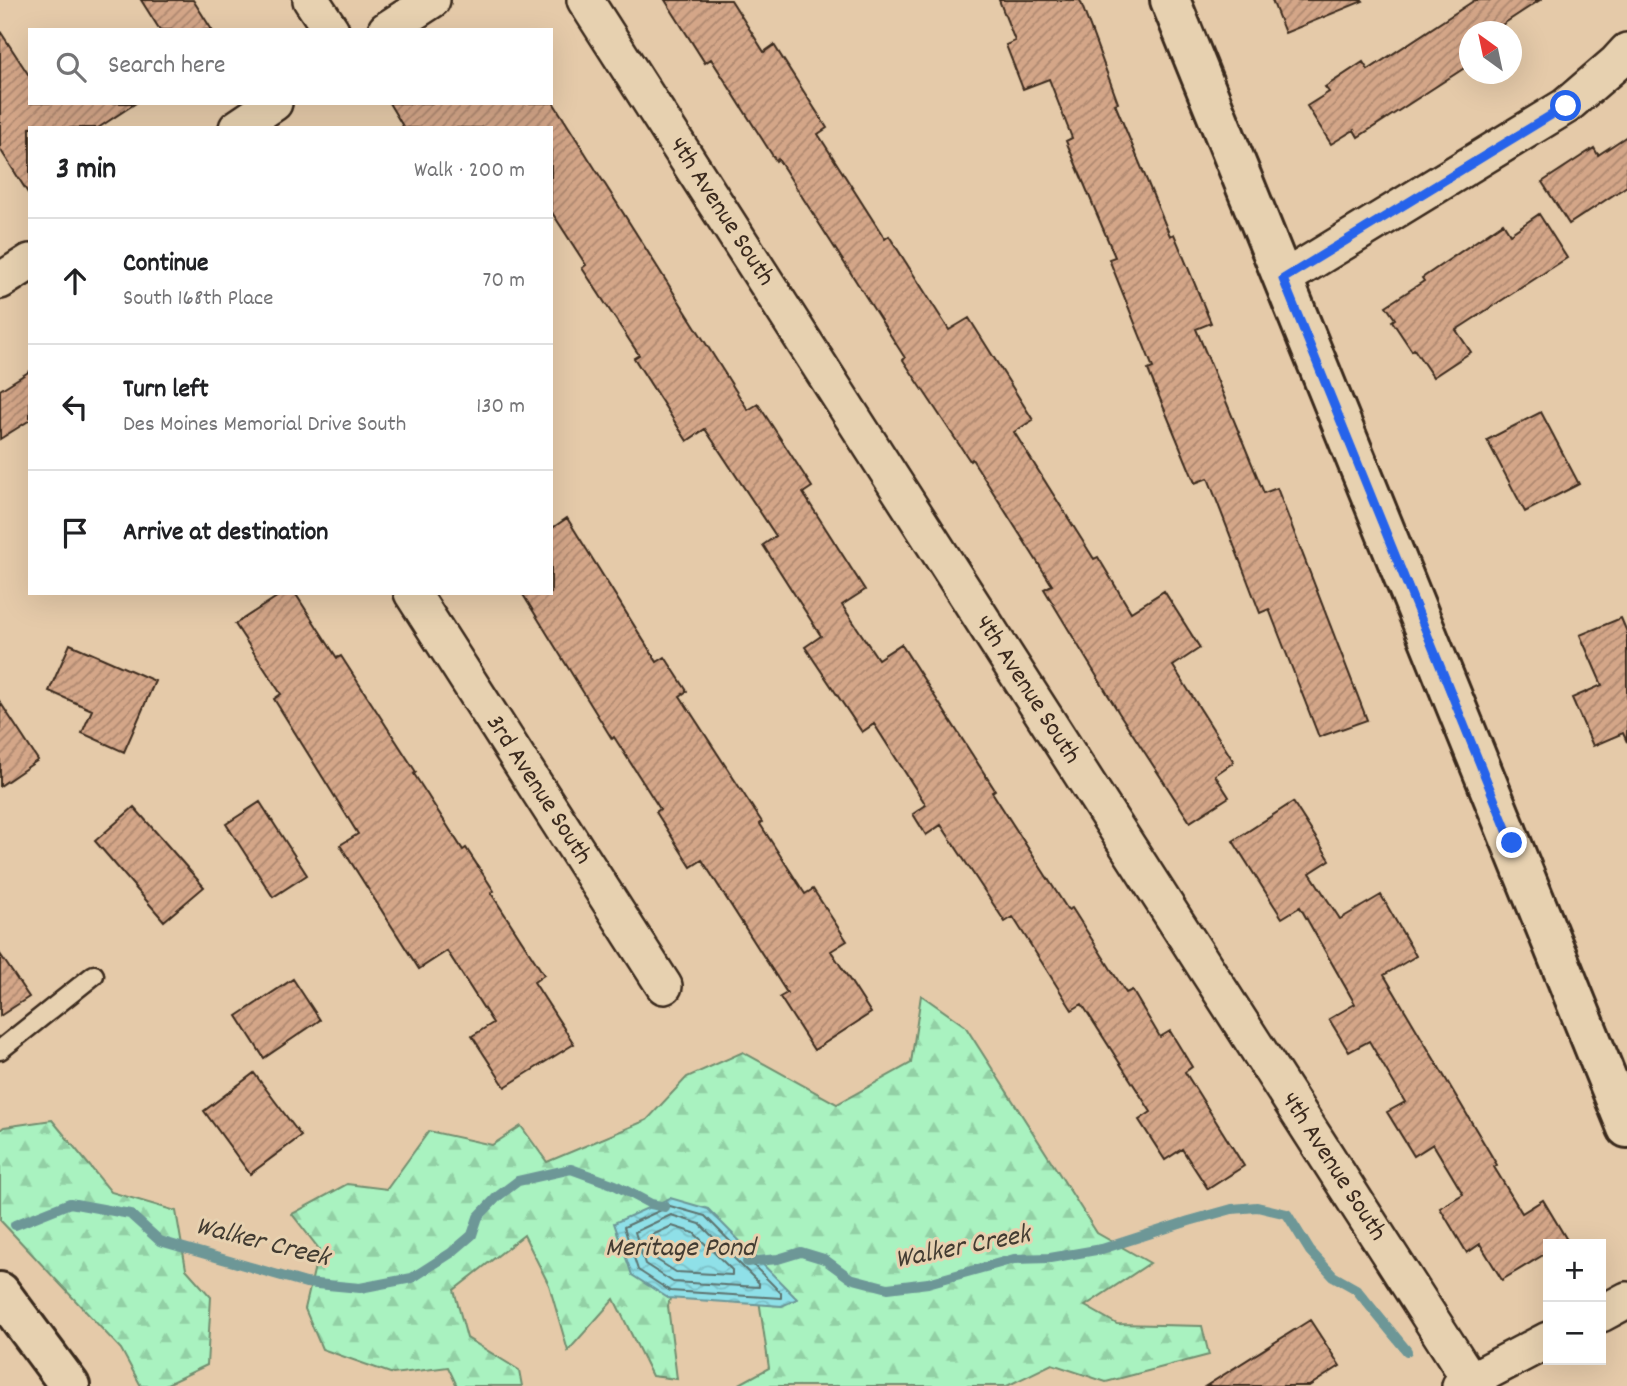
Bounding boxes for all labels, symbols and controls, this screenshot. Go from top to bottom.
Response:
north arrow [1459,21,1522,84]
search box [28,28,553,105]
icon: search [52,48,90,86]
text: Search here [108,48,226,85]
route start [1550,90,1581,121]
street label: 4th Avenue South [659,130,783,294]
text: 3 min [56,150,116,193]
text: Walk · 200 m [414,155,525,188]
text: Continue [123,246,208,283]
icon: ahead [56,262,94,300]
text: 70 m [483,265,525,298]
text: South 168th Place [123,283,273,316]
text: Turn left [123,372,209,409]
icon: left [56,388,94,426]
text: 130 m [476,391,525,424]
text: Des Moines Memorial Drive South [123,409,406,442]
icon: arrive [56,514,94,552]
text: Arrive at destination [123,515,328,552]
street label: 4th Avenue South [965,608,1089,772]
street label: 3rd Avenue South [476,708,600,872]
route end [1496,827,1527,858]
street label: 4th Avenue South [1271,1085,1395,1249]
water label: Walker Creek [191,1208,336,1281]
water label: Walker Creek [892,1216,1036,1282]
water label: Meritage Pond [605,1230,759,1270]
map controls [1543,1239,1606,1365]
button: + [1543,1239,1606,1302]
button: − [1543,1302,1606,1365]

